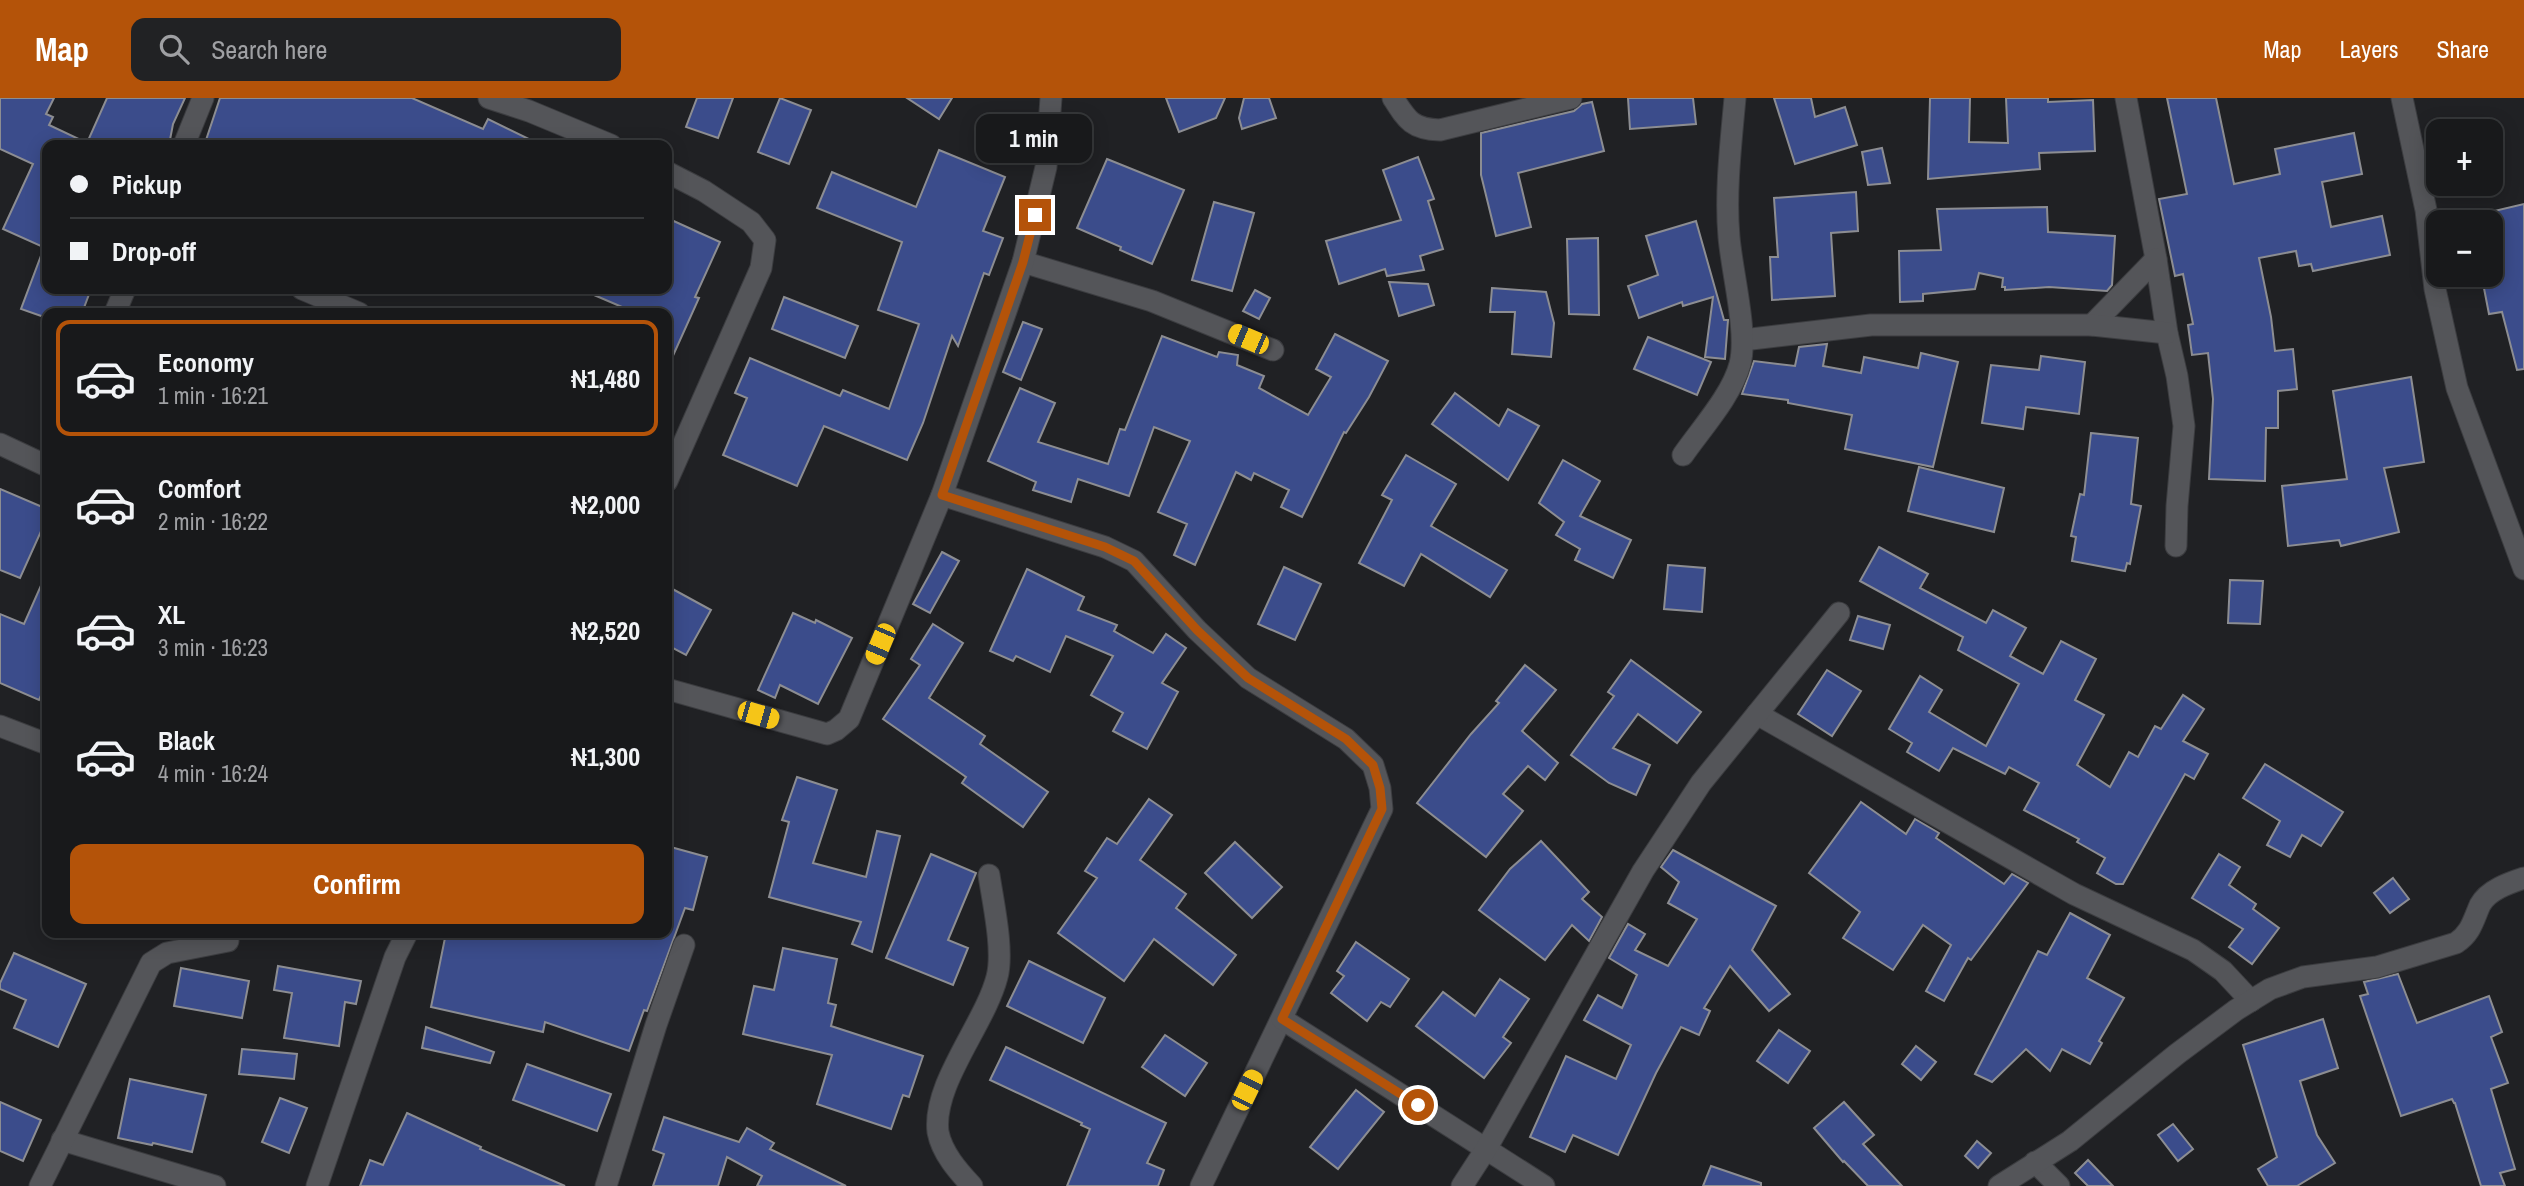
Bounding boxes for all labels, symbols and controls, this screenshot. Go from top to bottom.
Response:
search box [131,18,621,81]
text: Map [35,27,89,71]
icon: search [155,30,193,68]
text: Search here [211,32,327,67]
text: Map [2263,33,2301,65]
text: Layers [2339,33,2398,65]
text: Share [2436,33,2489,65]
callout: 1 min [977,114,1093,162]
map controls [2426,119,2503,287]
button: + [2426,119,2503,196]
text: 1 min [1009,123,1059,154]
text: Pickup [112,167,182,202]
route end [1019,199,1051,231]
button: − [2426,210,2503,287]
text: Drop-off [112,234,196,269]
car [1225,321,1272,357]
text: Economy [158,345,254,380]
icon: car [74,347,137,410]
text: ₦1,480 [571,361,640,396]
text: 1 min · 16:21 [158,380,268,411]
text: Comfort [158,471,241,506]
icon: car [74,473,137,536]
text: ₦2,000 [571,487,640,522]
text: 2 min · 16:22 [158,506,268,537]
text: XL [158,597,185,632]
icon: car [74,599,137,662]
text: ₦2,520 [571,613,640,648]
car [863,621,898,667]
text: 3 min · 16:23 [158,632,268,663]
car [735,699,782,731]
text: Black [158,723,215,758]
icon: car [74,725,137,788]
text: ₦1,300 [571,739,640,774]
text: 4 min · 16:24 [158,758,268,789]
button: Confirm [70,844,644,924]
car [1229,1067,1266,1113]
route start [1402,1089,1434,1121]

